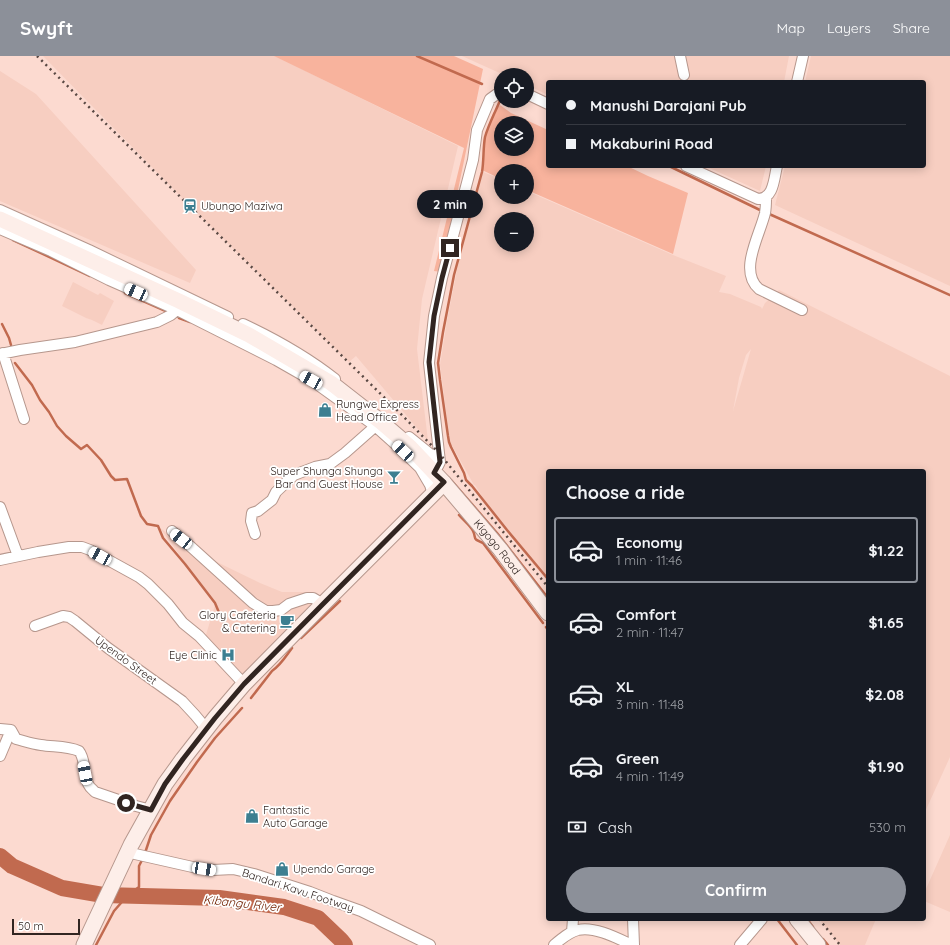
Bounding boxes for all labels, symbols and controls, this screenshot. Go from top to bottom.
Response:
text: Swyft [20,16,73,40]
text: Map [776,19,805,37]
text: Layers [827,19,871,37]
text: Share [893,19,930,37]
map controls [494,68,534,252]
button: locate [494,68,534,108]
text: Manushi Darajani Pub [590,96,747,115]
button: layers [494,116,534,156]
text: Makaburini Road [590,134,713,153]
button: + [494,164,534,204]
callout: 2 min [417,190,483,218]
text: 2 min [433,196,467,212]
station icon: Ubungo Maziwa [182,198,198,214]
place label: Ubungo Maziwa [201,199,283,213]
button: − [494,212,534,252]
route end [441,239,459,257]
car [123,282,149,302]
car [298,369,324,391]
place label: Rungwe Express Head Office [336,397,419,424]
shop icon: Rungwe Express Head Office [317,402,333,418]
car [390,438,416,464]
place label: Super Shunga Shunga Bar and Guest House [270,464,383,491]
bar icon: Super Shunga Shunga Bar and Guest House [386,469,402,485]
text: Choose a ride [566,481,685,504]
street label: Kigogo Road [471,516,524,577]
car [168,527,194,551]
icon: car [568,532,604,568]
text: Economy [616,533,683,552]
text: $1.22 [868,541,904,560]
car [87,545,113,567]
text: 1 min · 11:46 [616,552,682,568]
icon: car [568,604,604,640]
text: Comfort [616,605,677,624]
place label: Glory Cafeteria & Catering [199,608,276,635]
cafe icon: Glory Cafeteria & Catering [279,613,295,629]
text: $1.65 [869,613,904,632]
text: 2 min · 11:47 [616,624,684,640]
street label: Upendo Street [92,633,160,687]
hospital icon: Eye Clinic [220,647,236,663]
place label: Eye Clinic [169,648,217,662]
icon: car [568,676,604,712]
text: XL [616,677,634,696]
text: $2.08 [865,685,904,704]
text: 3 min · 11:48 [616,696,684,712]
icon: car [568,748,604,784]
text: Green [616,749,659,768]
text: $1.90 [868,757,904,776]
car [77,760,93,786]
text: 4 min · 11:49 [616,768,684,784]
route start [117,794,135,812]
place label: Fantastic Auto Garage [263,803,328,830]
shop icon: Fantastic Auto Garage [244,808,260,824]
icon: cash [566,816,588,838]
text: Cash [598,818,632,837]
text: 530 m [869,819,906,835]
car [191,861,217,877]
shop icon: Upendo Garage [274,861,290,877]
place label: Upendo Garage [293,862,375,876]
street label: Bandari Kavu Footway [240,865,356,915]
button: Confirm [566,867,906,913]
water label: Kibangu River [202,891,283,915]
scale bar [12,917,80,936]
text: 50 m [18,919,44,933]

